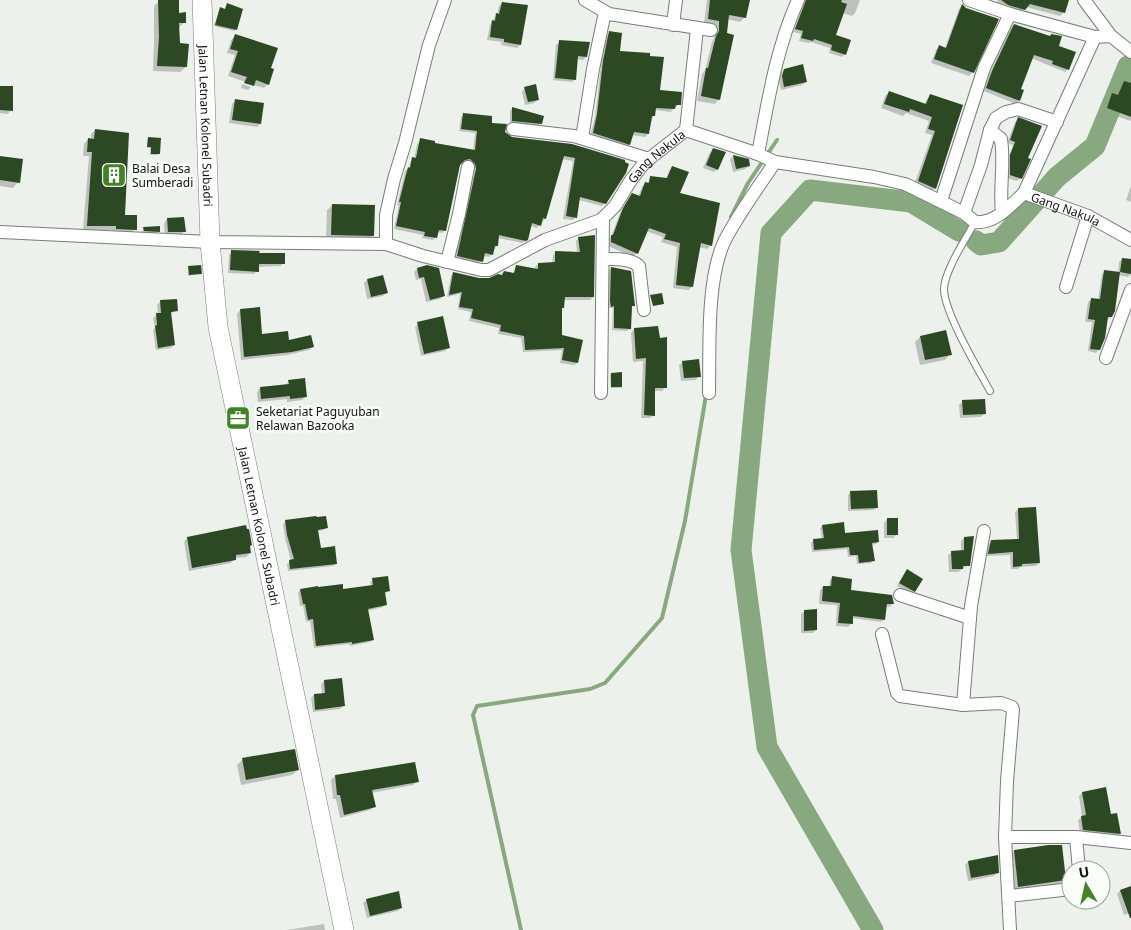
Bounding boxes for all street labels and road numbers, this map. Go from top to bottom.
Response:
street label: Jalan Letnan Kolonel Subadri [195,44,217,207]
street label: Gang Nakula [623,125,689,186]
street label: Gang Nakula [1029,188,1104,230]
street label: Jalan Letnan Kolonel Subadri [235,444,284,607]

